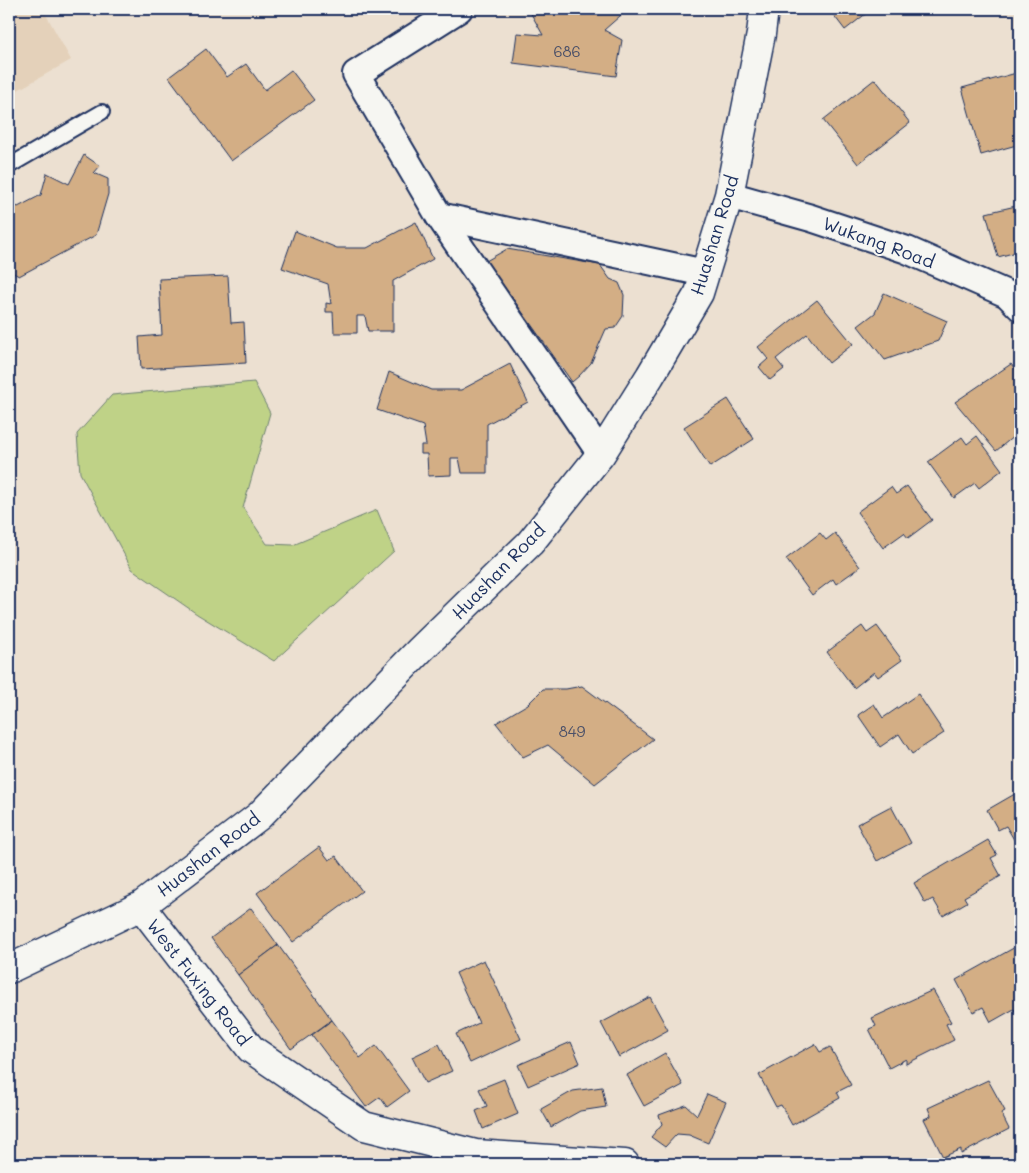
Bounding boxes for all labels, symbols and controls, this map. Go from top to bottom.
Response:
house number: 686 [553,41,581,61]
street label: Huashan Road [684,172,744,298]
street label: Wukang Road [820,211,938,273]
street label: Huashan Road [446,518,550,624]
house number: 849 [559,721,586,741]
street label: Huashan Road [152,806,264,902]
street label: West Fuxing Road [142,914,256,1050]

